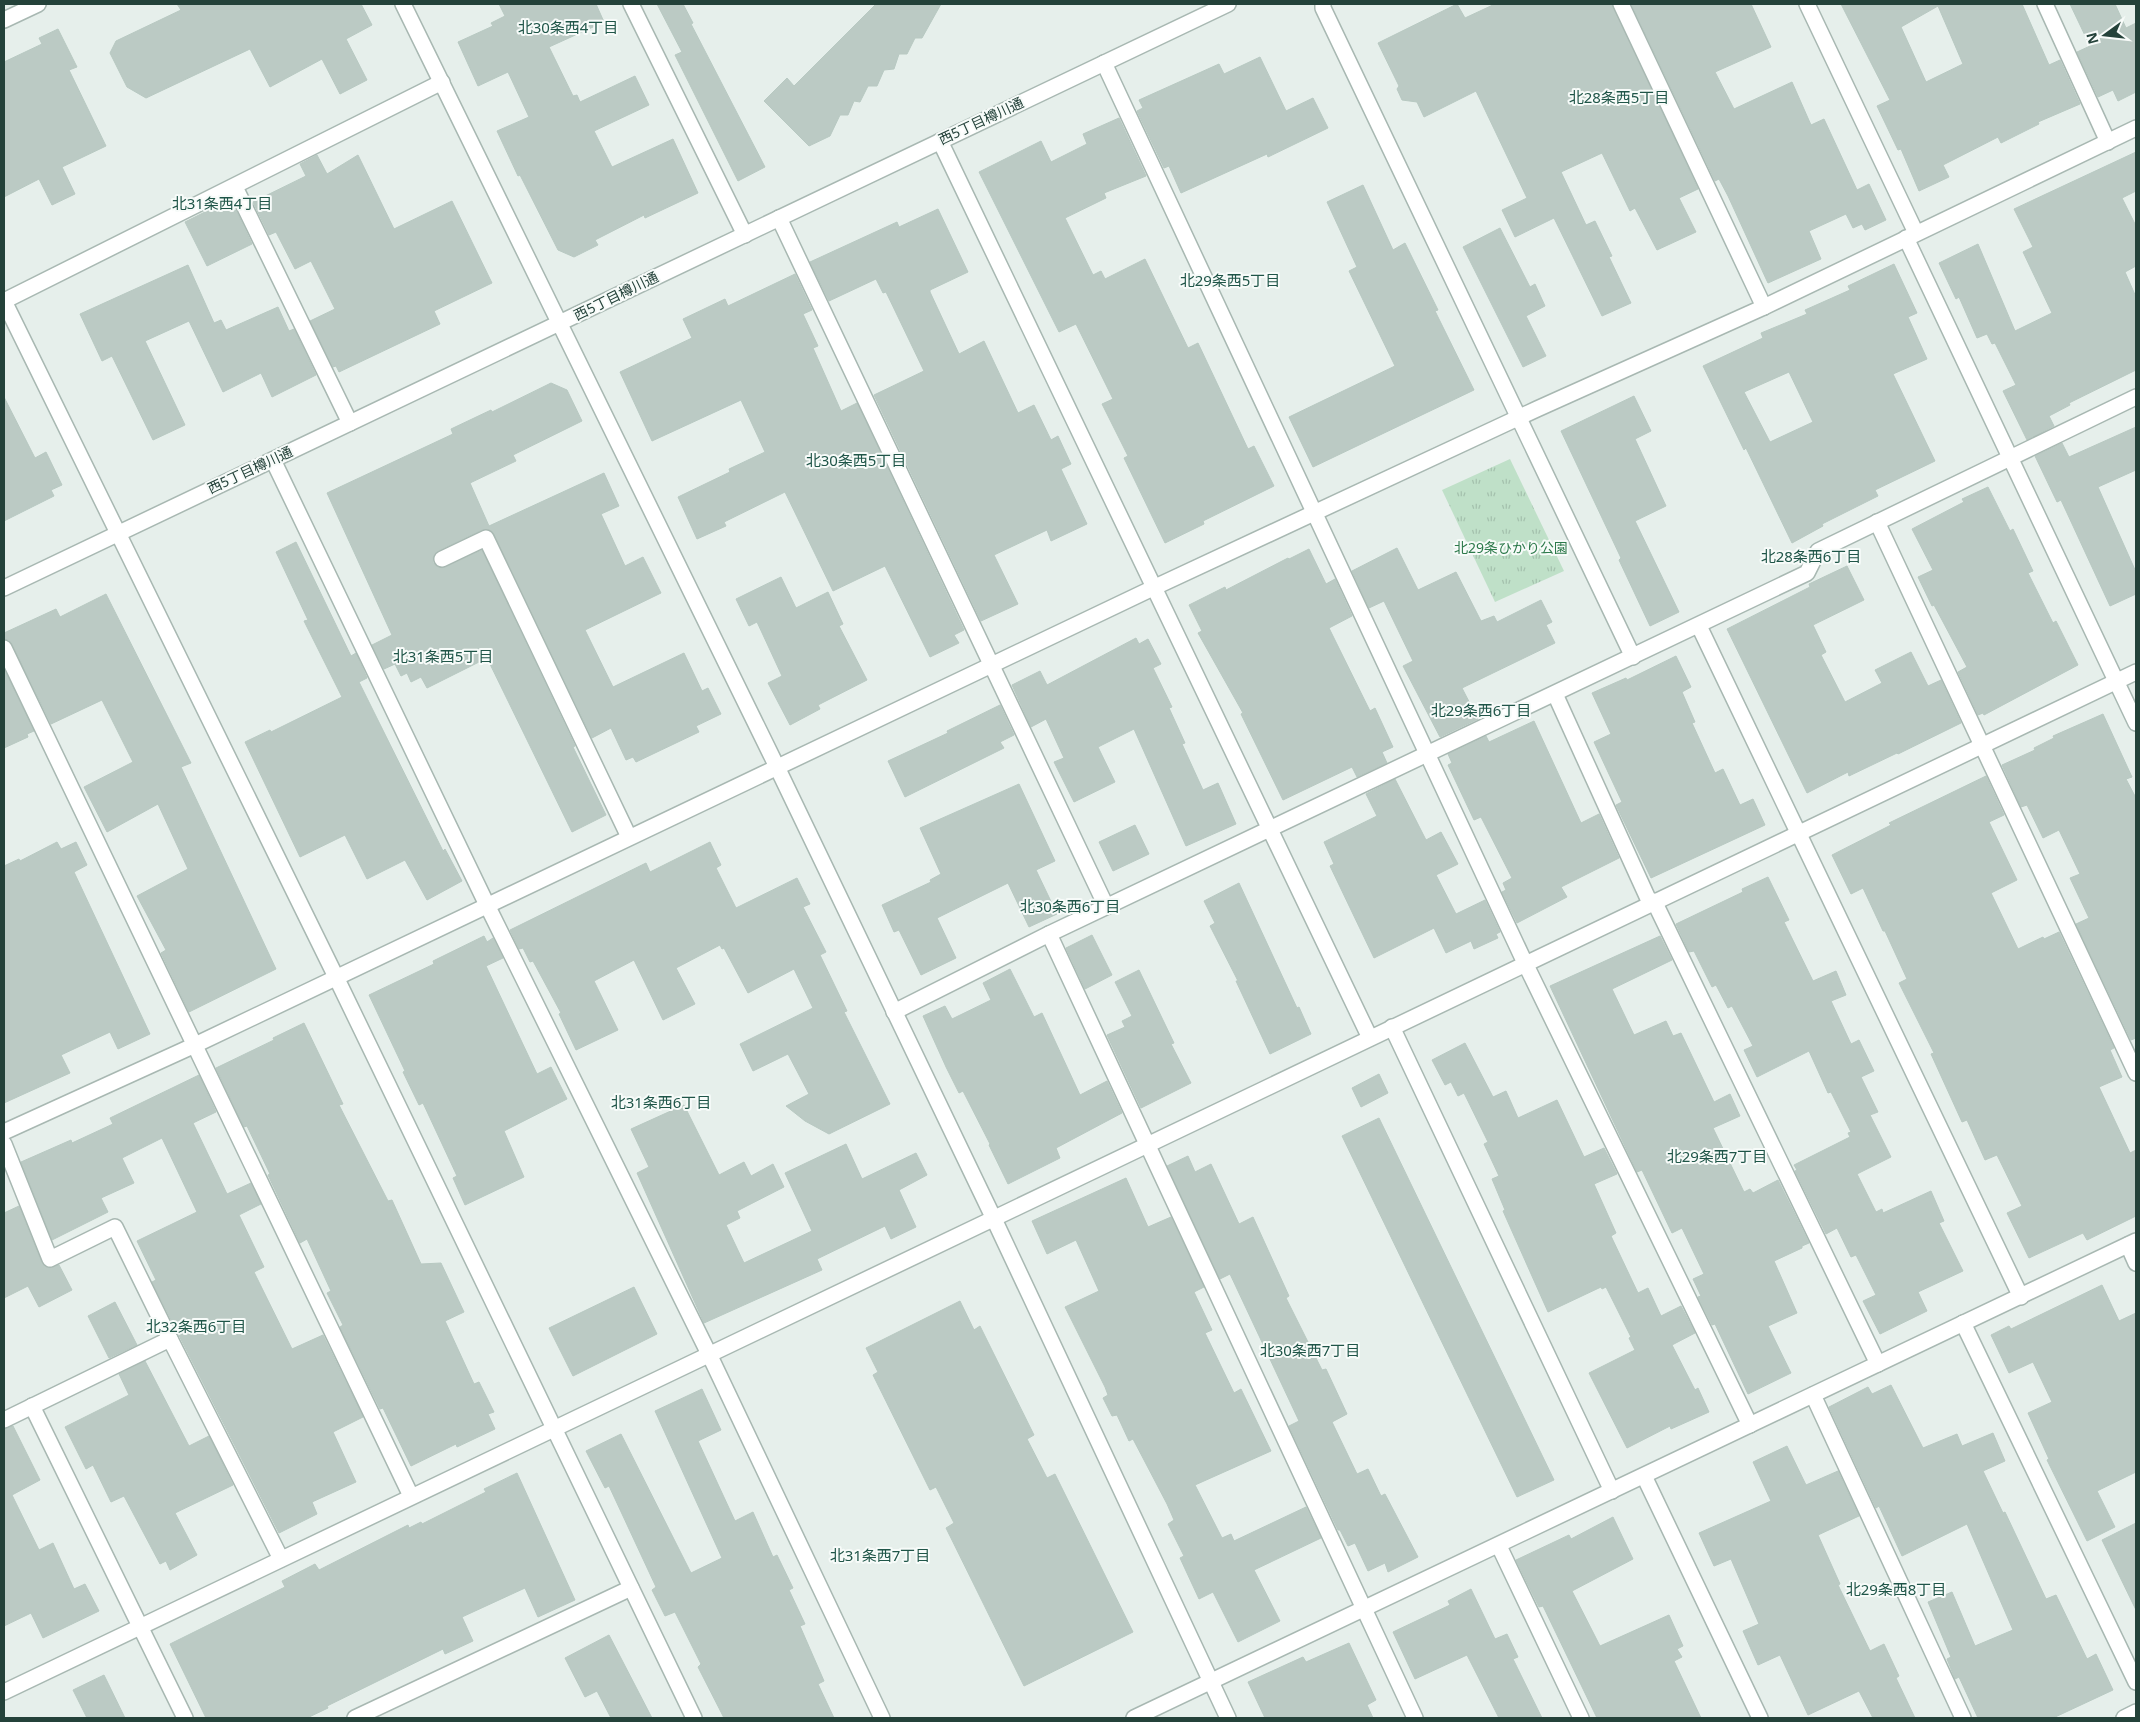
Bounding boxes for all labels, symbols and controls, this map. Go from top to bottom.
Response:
north arrow [2080,10,2130,60]
district label: 北30条西4丁目 [518,17,618,37]
text: N [2081,31,2103,46]
district label: 北28条西5丁目 [1569,87,1669,107]
street label: 西5丁目樽川通 [935,92,1027,149]
district label: 北31条西4丁目 [172,193,272,213]
street label: 西5丁目樽川通 [570,267,661,324]
district label: 北29条西5丁目 [1180,270,1280,290]
street label: 西5丁目樽川通 [204,441,296,498]
district label: 北30条西5丁目 [806,450,906,470]
park label: 北29条ひかり公園 [1454,538,1568,557]
district label: 北28条西6丁目 [1761,546,1861,566]
district label: 北31条西5丁目 [393,646,493,666]
district label: 北29条西6丁目 [1431,700,1531,720]
district label: 北30条西6丁目 [1020,896,1120,916]
district label: 北31条西6丁目 [611,1092,711,1112]
district label: 北29条西7丁目 [1667,1146,1767,1166]
district label: 北32条西6丁目 [146,1316,246,1336]
district label: 北30条西7丁目 [1260,1340,1360,1360]
district label: 北31条西7丁目 [830,1545,930,1565]
district label: 北29条西8丁目 [1846,1579,1946,1599]

